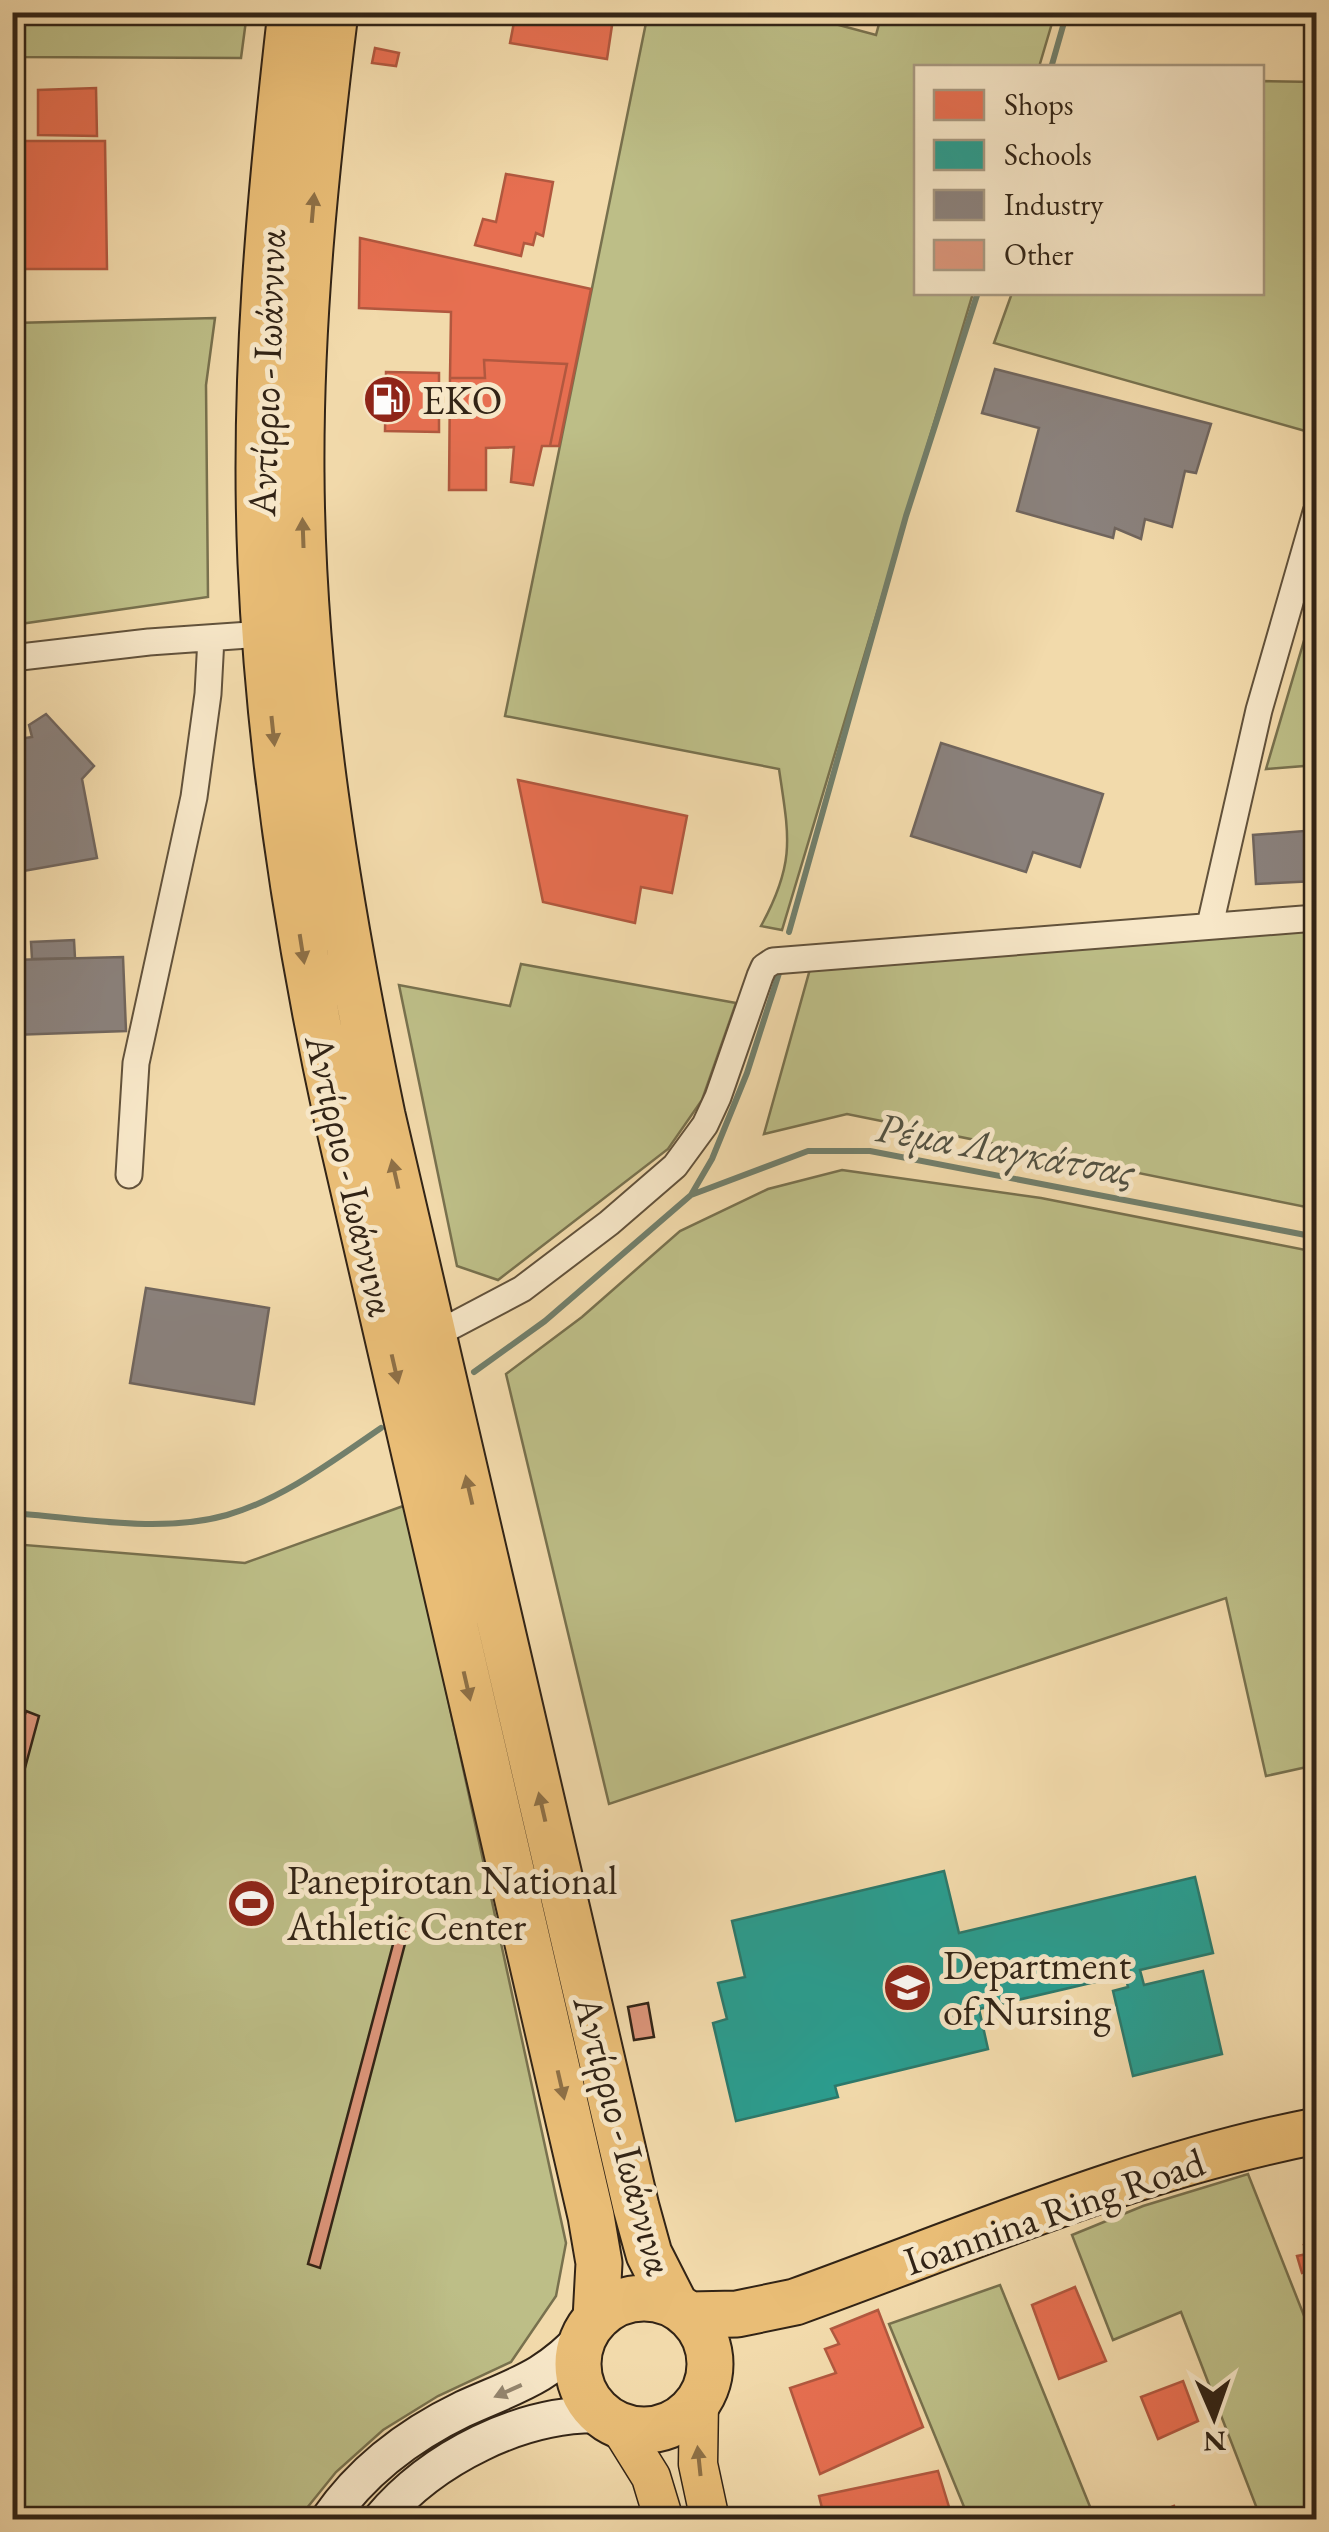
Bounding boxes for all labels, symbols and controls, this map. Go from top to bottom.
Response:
legend [914,65,1264,295]
text: Shops [1004,85,1074,124]
text: Schools [1004,135,1092,174]
text: Industry [1004,185,1104,224]
one-way arrow [306,192,322,224]
street label: Αντίρριο - Ιωάννινα [235,228,297,518]
text: Other [1004,235,1073,274]
fuel station icon: EKO [361,374,413,426]
place label: EKO [422,374,502,426]
one-way arrow [295,517,311,549]
one-way arrow [265,715,281,747]
one-way arrow [295,934,310,965]
street label: Αντίρριο - Ιωάννινα [293,1028,409,1321]
water label: Ρέμα Λαγκάτσας [872,1099,1140,1199]
one-way arrow [387,1158,402,1189]
one-way arrow [387,1354,403,1385]
one-way arrow [461,1474,476,1505]
one-way arrow [460,1671,475,1702]
one-way arrow [534,1791,549,1822]
place label: Panepirotan National Athletic Center [286,1854,618,1952]
sports icon: Panepirotan National Athletic Center [226,1877,278,1929]
place label: Department of Nursing [943,1939,1131,2037]
school or university icon: Department of Nursing [882,1962,934,2014]
street label: Αντίρριο - Ιωάννινα [562,1989,686,2281]
one-way arrow [554,2070,569,2101]
street label: Ioannina Ring Road [897,2135,1212,2287]
north arrow [1164,2367,1264,2467]
one-way arrow [493,2383,523,2399]
text: N [1203,2424,1227,2460]
one-way arrow [691,2444,707,2476]

